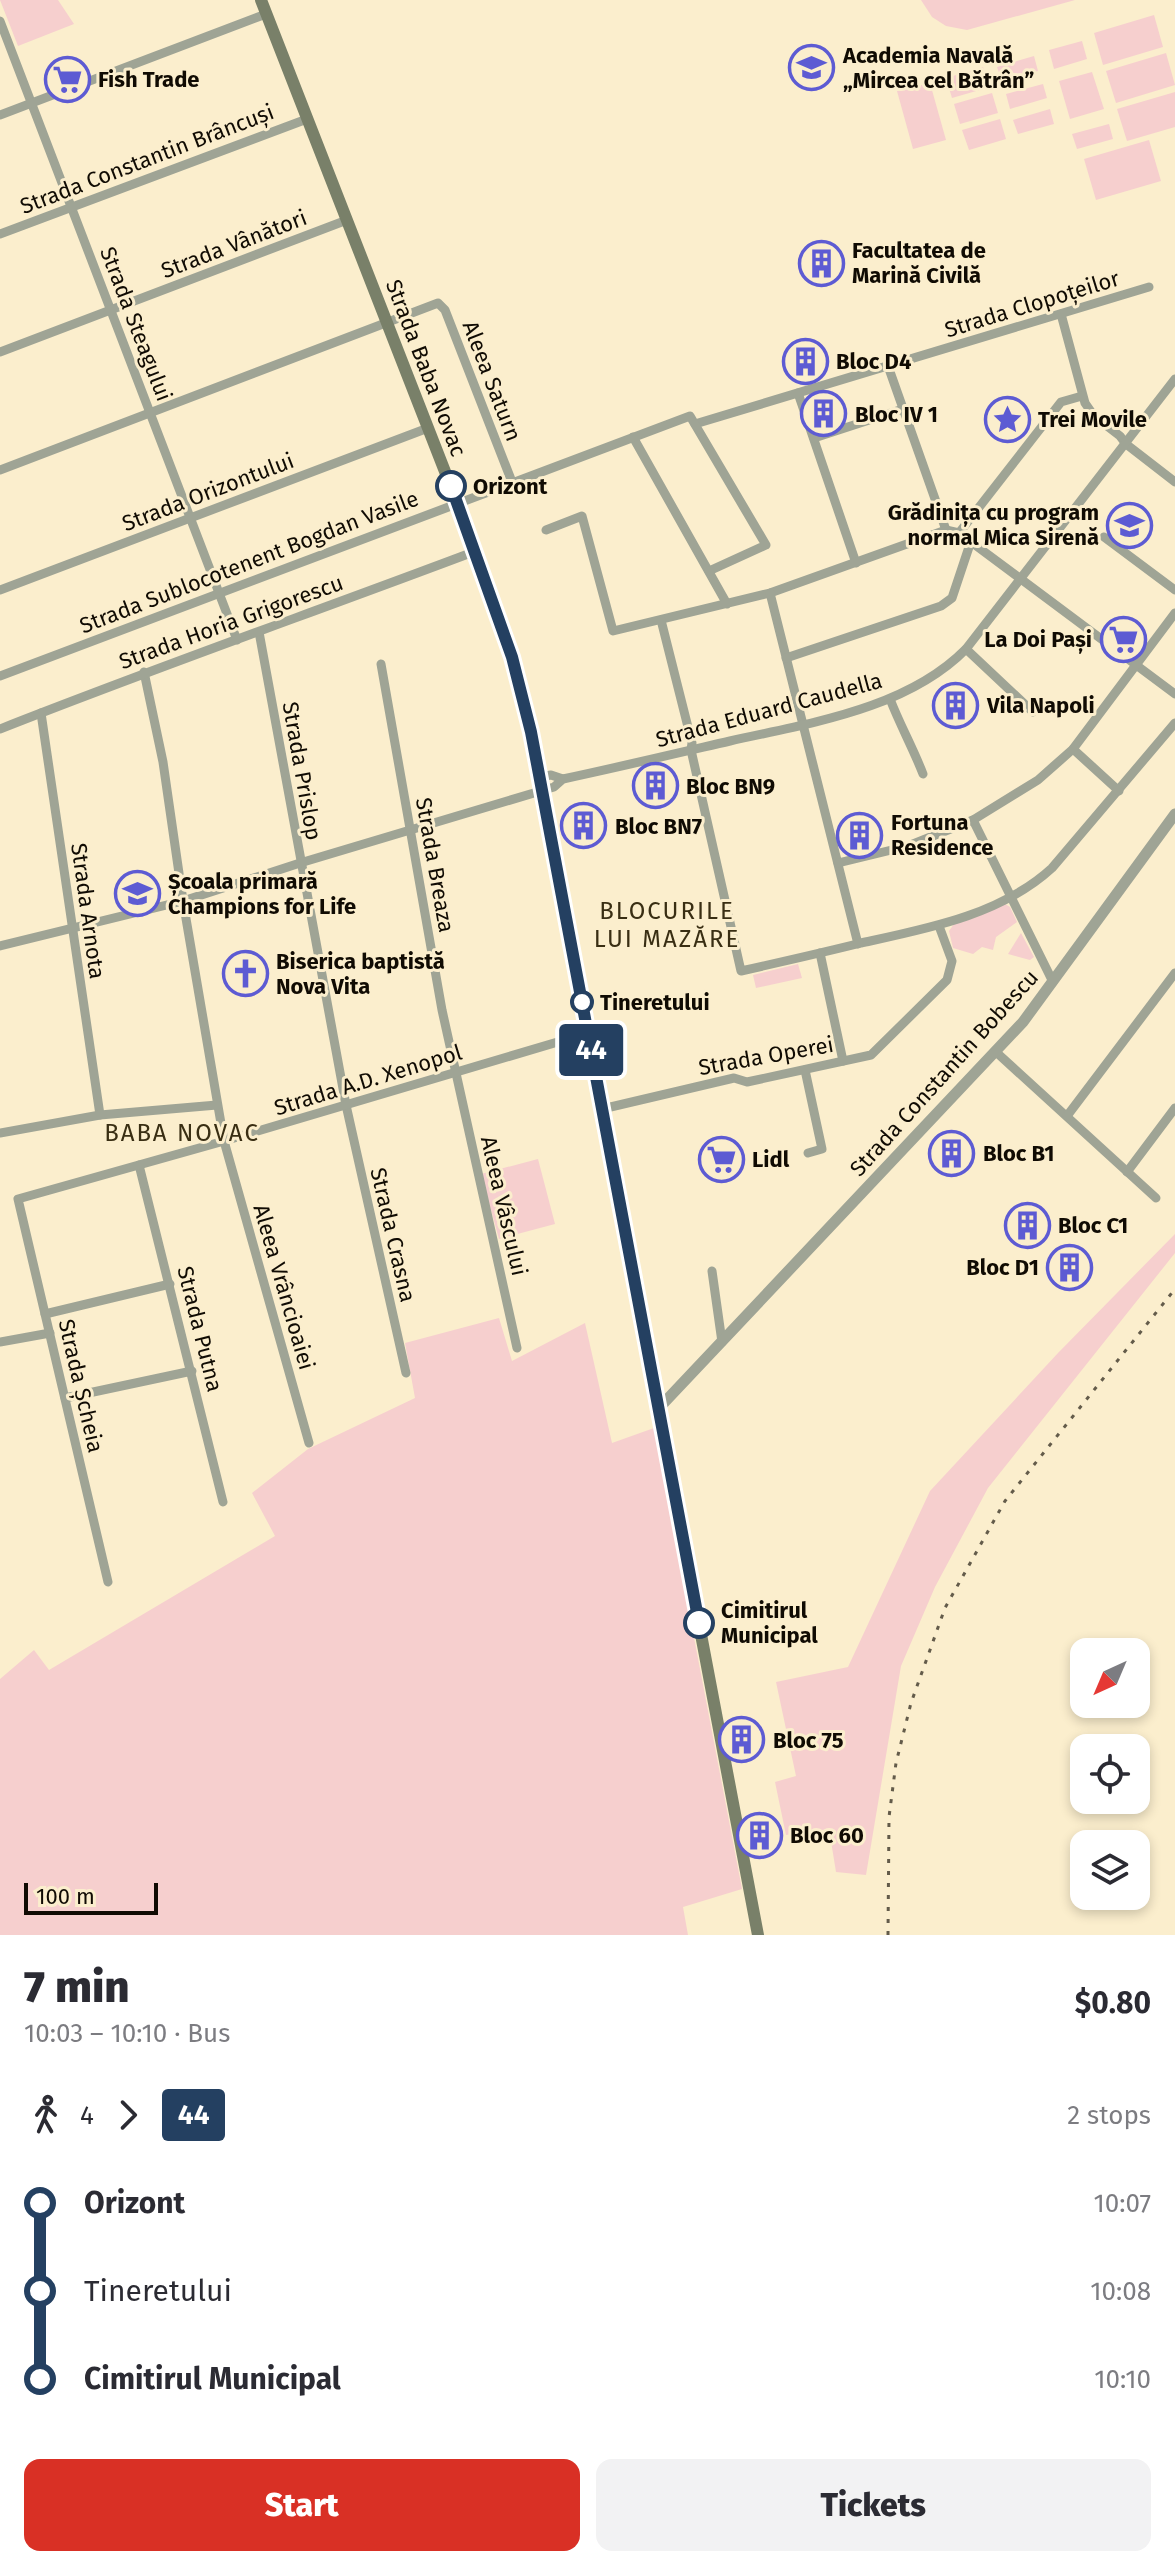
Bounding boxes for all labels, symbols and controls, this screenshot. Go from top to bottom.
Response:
place label: Academia Navală „Mircea cel Bătrân” [842,42,1035,94]
school or university icon: Academia Navală „Mircea cel Bătrân” [788,44,836,92]
supermarket icon: Fish Trade [43,55,91,103]
place label: Fish Trade [98,66,200,93]
street label: Strada Constantin Brâncuși [16,98,278,220]
street label: Strada Vânători [157,204,311,284]
place label: Facultatea de Marină Civilă [852,237,986,289]
building icon: Facultatea de Marină Civilă [797,239,845,287]
street label: Strada Steagului [94,243,178,405]
street label: Strada Clopoțeilor [941,264,1123,343]
street label: Strada Baba Novac [380,276,472,460]
street label: Aleea Saturn [457,317,527,445]
building icon: Bloc D4 [781,337,829,385]
place label: Bloc D4 [836,348,911,375]
building icon: Bloc IV 1 [800,390,848,438]
place icon: Trei Movile [983,395,1031,443]
place label: Bloc IV 1 [855,401,938,428]
place label: Trei Movile [1038,406,1147,433]
street label: Strada Orizontului [118,447,298,537]
marker: Orizont [436,471,466,501]
place label: Orizont [473,473,548,500]
street label: Strada Sublocotenent Bogdan Vasile [76,485,422,639]
place label: Grădinița cu program normal Mica Sirenă [888,499,1099,551]
school or university icon: Grădinița cu program normal Mica Sirenă [1106,501,1154,549]
street label: Strada Horia Grigorescu [115,569,347,675]
supermarket icon: La Doi Pași [1099,615,1147,663]
place label: La Doi Pași [984,626,1092,654]
street label: Strada Eduard Caudella [653,667,885,753]
building icon: Vila Napoli [932,681,980,729]
place label: Vila Napoli [986,692,1095,719]
street label: Strada Prislop [277,700,327,842]
building icon: Bloc BN9 [631,762,679,810]
place label: Bloc BN9 [686,773,775,800]
street label: Strada Breaza [410,795,460,935]
building icon: Bloc BN7 [560,802,608,850]
place label: Fortuna Residence [891,809,994,861]
building icon: Fortuna Residence [836,811,884,859]
place label: Bloc BN7 [615,813,702,840]
street label: Strada Arnota [65,841,111,981]
place label: Școala primară Champions for Life [168,868,356,920]
school or university icon: Școala primară Champions for Life [113,870,161,918]
district label: BLOCURILE LUI MAZĂRE [594,897,740,953]
place label: Biserica baptistă Nova Vita [276,948,445,1000]
church icon: Biserica baptistă Nova Vita [221,950,269,998]
street label: Strada Constantin Bobescu [844,964,1044,1182]
place label: Tineretului [600,989,710,1016]
marker: Tineretului [571,991,593,1013]
line badge: 44 [555,1024,627,1076]
street label: Strada Operei [696,1031,836,1081]
text: 44 [575,1033,607,1066]
street label: Strada A.D. Xenopol [271,1039,465,1121]
district label: BABA NOVAC [104,1119,260,1147]
building icon: Bloc B1 [928,1129,976,1177]
street label: Aleea Vâscului [475,1134,533,1278]
supermarket icon: Lidl [697,1135,745,1183]
place label: Bloc B1 [983,1140,1055,1167]
place label: Lidl [752,1146,790,1173]
street label: Strada Crasna [364,1165,422,1305]
street label: Aleea Vrâncioaiei [247,1201,321,1373]
building icon: Bloc C1 [1003,1201,1051,1249]
place label: Bloc C1 [1058,1212,1128,1239]
building icon: Bloc D1 [1046,1243,1094,1291]
place label: Bloc D1 [966,1254,1039,1281]
street label: Strada Putna [171,1263,229,1395]
street label: Strada Șcheia [53,1317,109,1455]
place label: Cimitirul Municipal [721,1597,818,1649]
marker: Cimitirul Municipal [684,1608,714,1638]
north arrow [1070,1638,1150,1718]
map controls [1070,1638,1150,1910]
building icon: Bloc 75 [718,1716,766,1764]
place label: Bloc 75 [773,1727,844,1754]
button: locate [1070,1734,1150,1814]
building icon: Bloc 60 [735,1811,783,1859]
place label: Bloc 60 [790,1822,864,1849]
button: layers [1070,1830,1150,1910]
scale bar [24,1879,158,1915]
text: 100 m [36,1883,95,1910]
text: 7 min [24,1961,130,2014]
text: $0.80 [1075,1985,1151,2021]
text: 10:03 – 10:10 · Bus [24,2018,230,2049]
icon: walk [24,2093,68,2137]
icon: forward [106,2093,150,2137]
text: 44 [178,2098,209,2131]
text: 4 [80,2100,94,2131]
text: 2 stops [1067,2100,1151,2131]
text: Orizont [84,2185,185,2221]
text: 10:07 [1093,2188,1151,2219]
text: Tineretului [84,2273,232,2309]
text: 10:08 [1090,2276,1151,2307]
text: Cimitirul Municipal [84,2361,341,2397]
text: 10:10 [1094,2364,1151,2395]
button: Start [24,2459,580,2551]
button: Tickets [596,2459,1151,2551]

